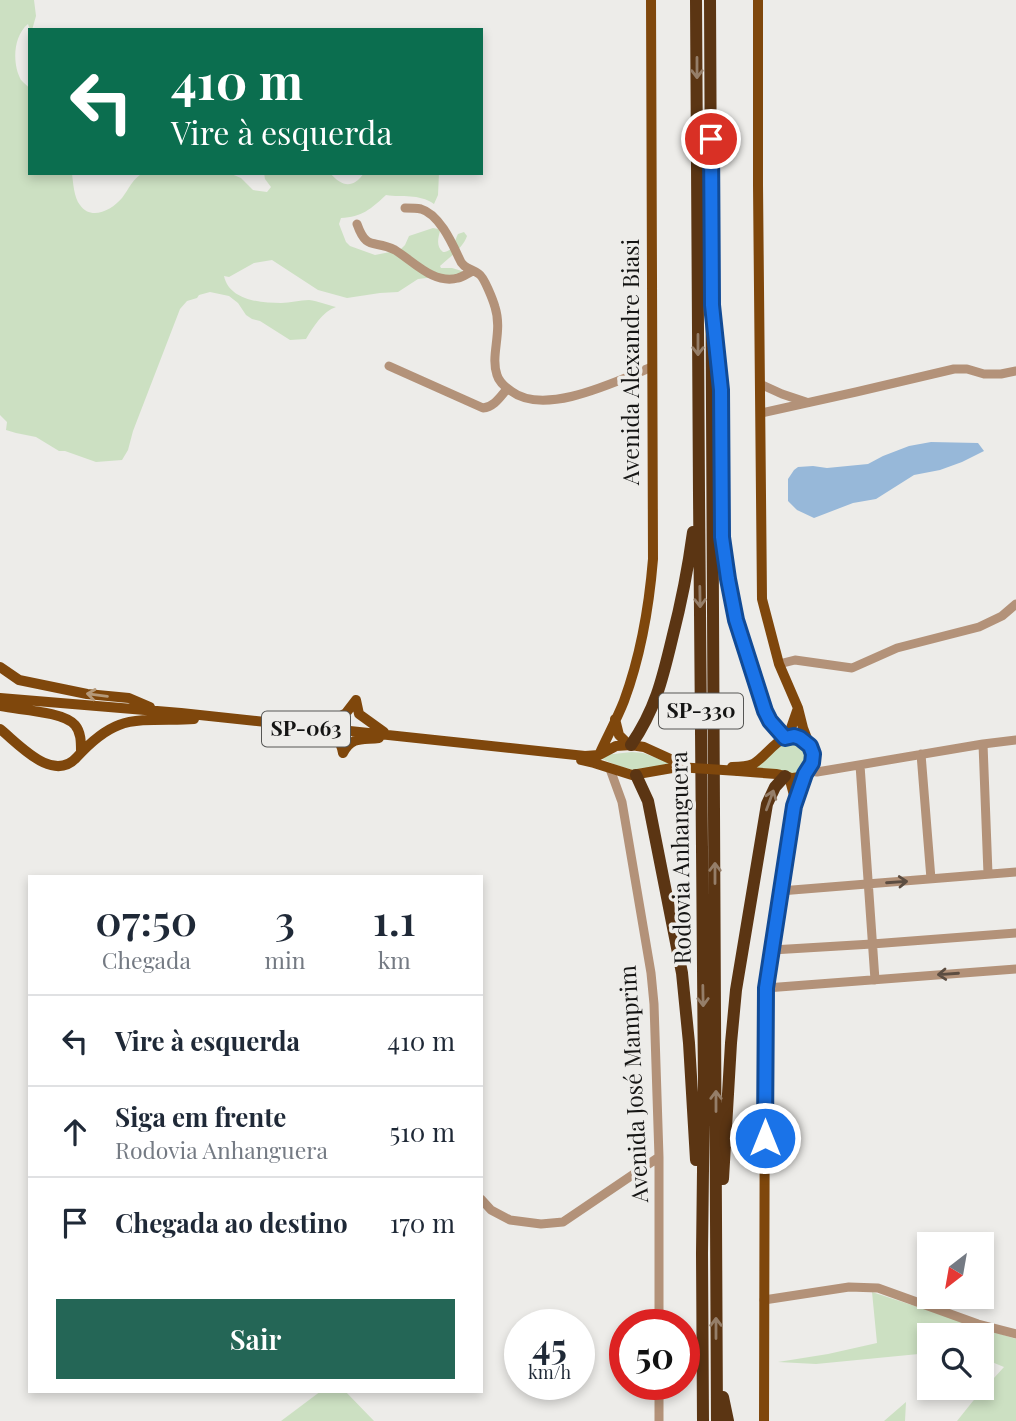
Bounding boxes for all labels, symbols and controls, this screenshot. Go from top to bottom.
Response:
text: 410 m [171,47,303,112]
icon: left [56,56,147,147]
one-way arrow [690,56,704,79]
pin [681,109,741,169]
text: Vire à esquerda [171,110,392,153]
icon: arrive [692,120,730,158]
street label: Avenida Alexandre Biasi [614,239,645,486]
one-way arrow [691,333,705,356]
one-way arrow [693,585,707,608]
one-way arrow [86,688,109,701]
road number: SP-330 [659,694,743,728]
road number: SP-063 [262,712,350,746]
street label: Rodovia Anhanguera [662,751,697,965]
one-way arrow [765,790,777,811]
one-way arrow [708,862,722,885]
one-way arrow [885,875,908,888]
text: 07:50 [95,891,197,947]
text: 3 [275,891,295,947]
text: 1.1 [373,891,416,947]
text: Chegada [102,944,191,975]
text: min [265,944,305,975]
text: km [378,944,411,975]
street label: Avenida José Mamprim [611,964,654,1205]
one-way arrow [937,968,960,981]
one-way arrow [697,984,710,1007]
icon: left [56,1022,94,1060]
text: Vire à esquerda [115,1023,300,1058]
text: 410 m [387,1023,455,1058]
one-way arrow [709,1090,723,1113]
text: Siga em frente [115,1099,286,1134]
position arrow [728,1101,802,1175]
icon: ahead [56,1113,94,1151]
text: 510 m [389,1114,455,1149]
text: Rodovia Anhanguera [115,1134,328,1165]
icon: arrive [56,1204,94,1242]
text: Chegada ao destino [115,1205,348,1240]
text: 170 m [390,1205,455,1240]
north arrow [917,1232,994,1309]
map controls [917,1232,994,1400]
button: Sair [56,1299,455,1379]
speed limit sign: 50 [609,1309,700,1400]
one-way arrow [709,1317,723,1340]
text: 45 [532,1322,567,1369]
button: search [917,1323,994,1400]
text: km/h [528,1360,571,1384]

